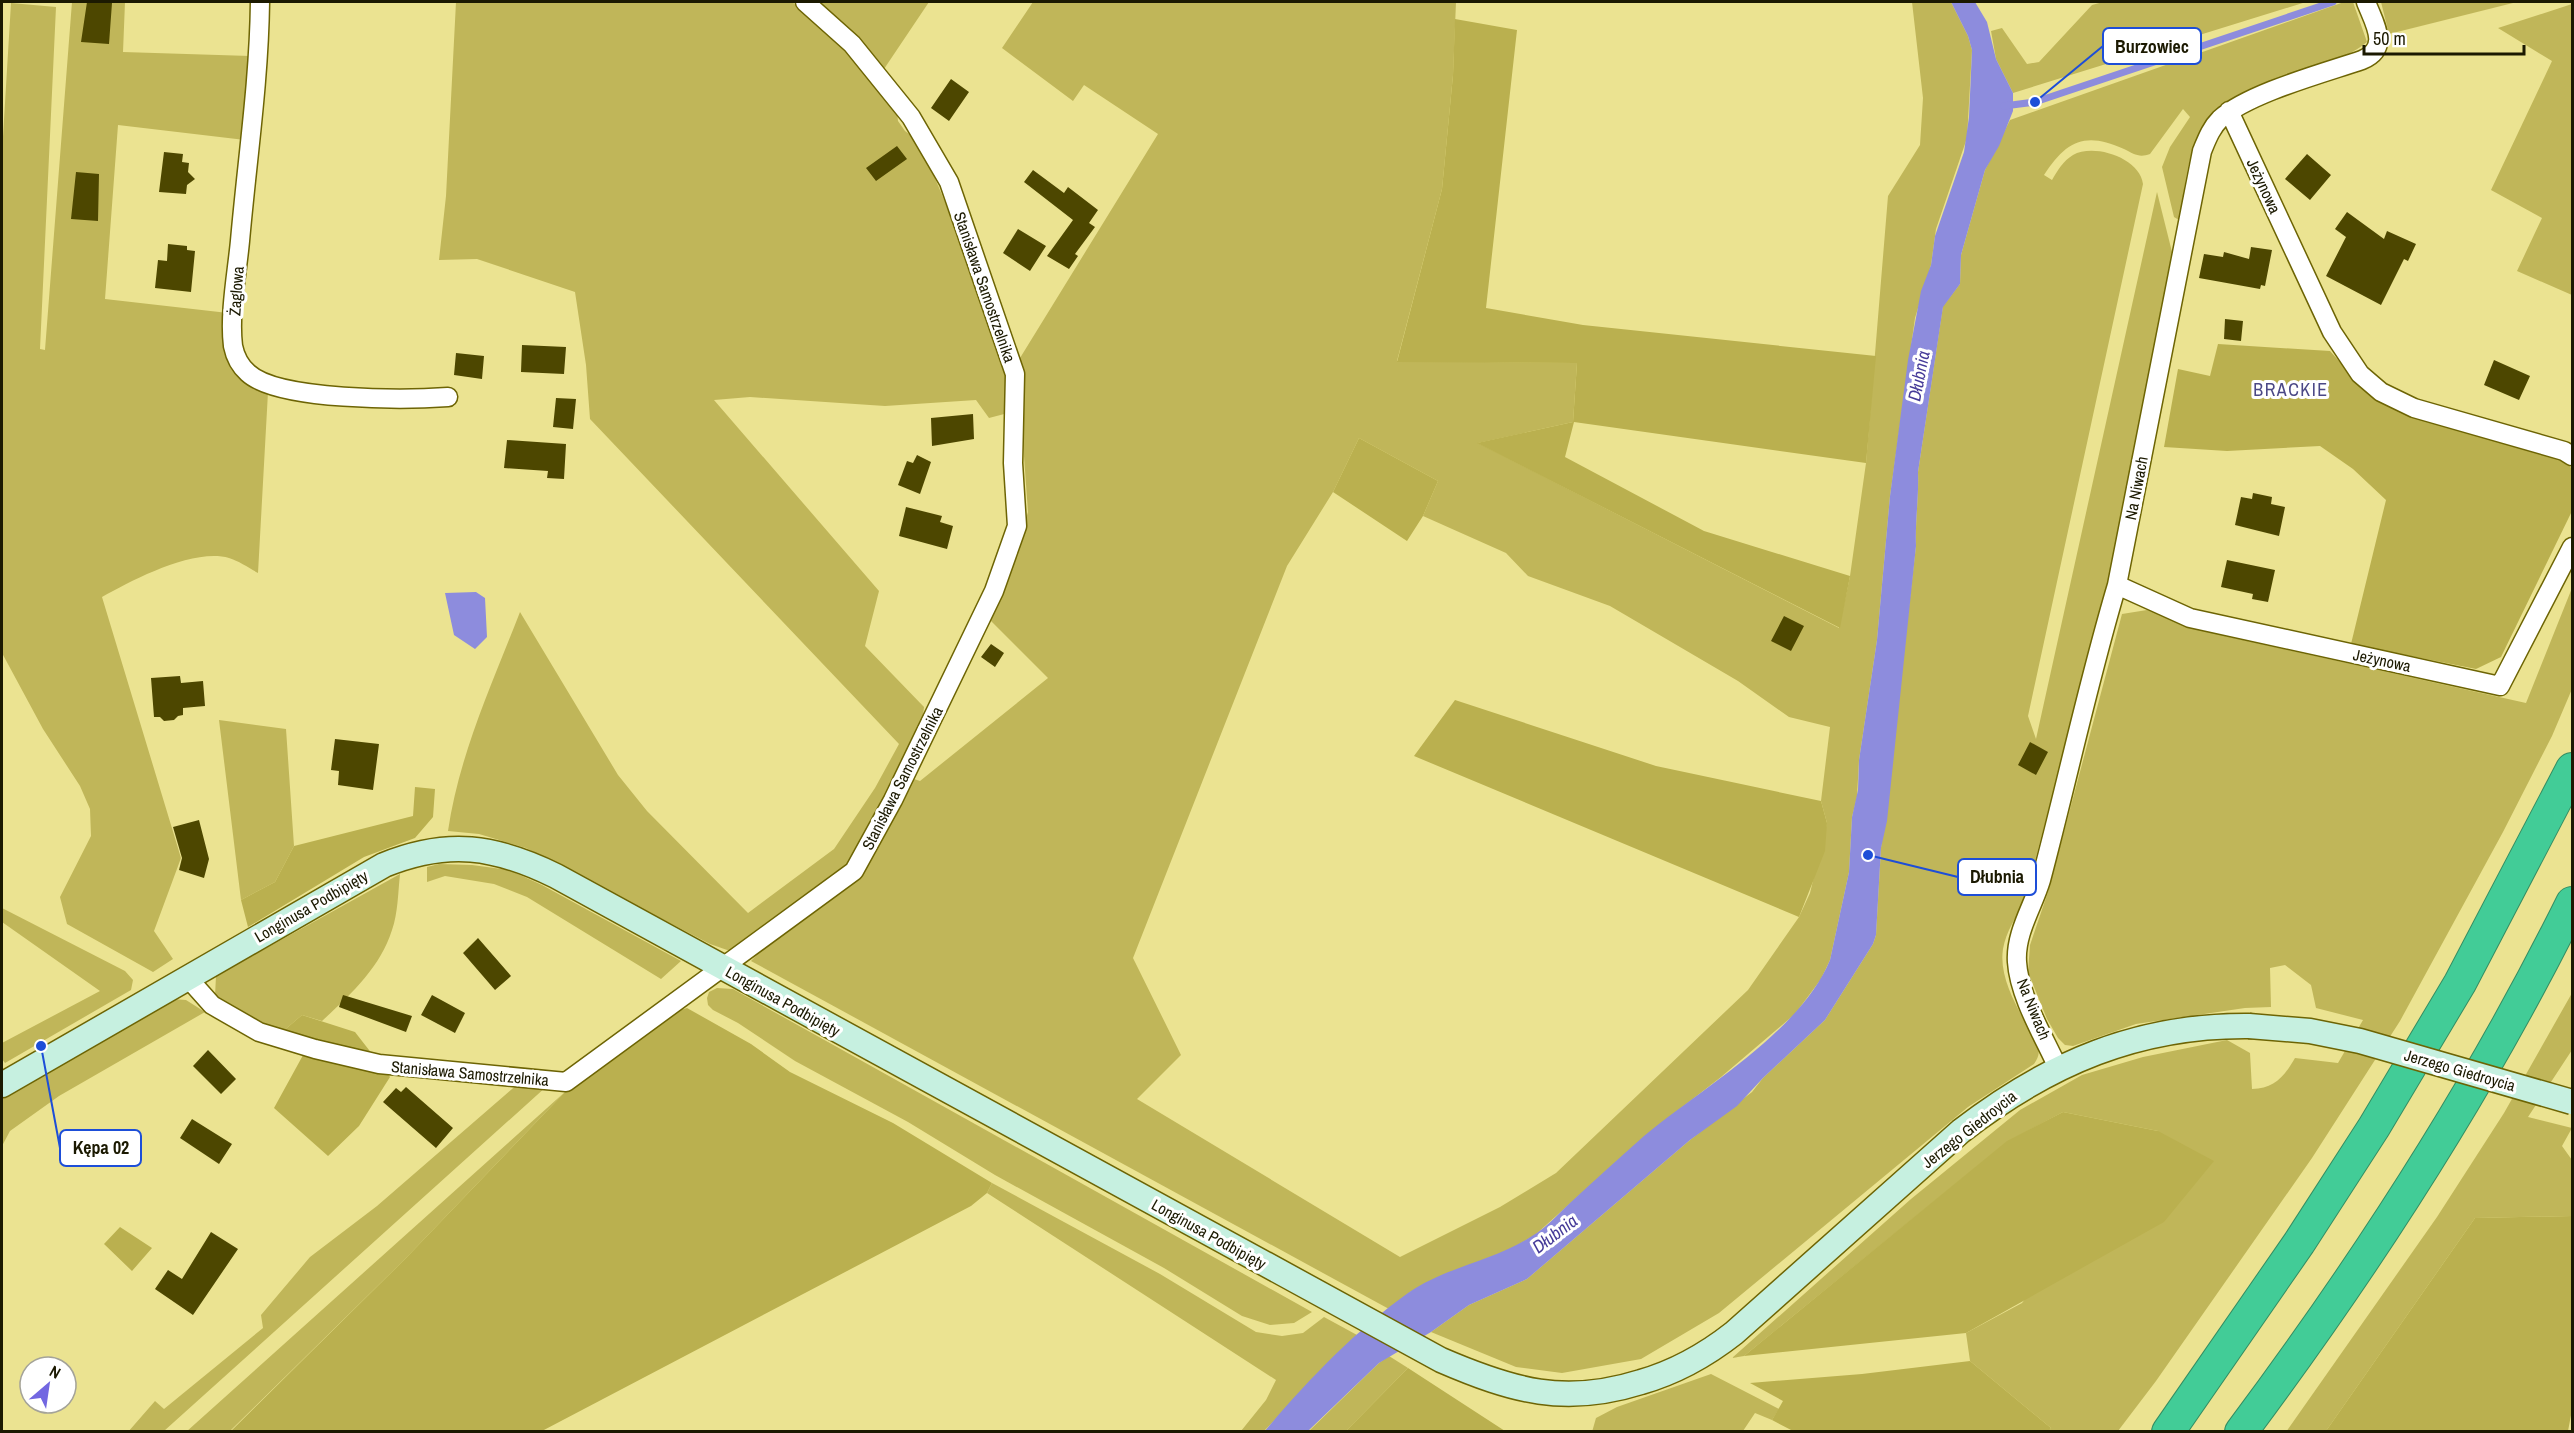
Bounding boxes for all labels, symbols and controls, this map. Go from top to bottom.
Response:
scale bar [2364,18,2524,56]
text: 50 m [2373,26,2406,51]
callout: Burzowiec [2103,28,2201,64]
text: Burzowiec [2115,34,2189,59]
street label: Jeżynowa [2242,155,2287,218]
street label: Stanisława Samostrzelnika [949,209,1021,366]
street label: Żaglowa [223,265,249,317]
water label: Dłubnia [1901,349,1936,403]
district label: BRACKIE [2253,377,2329,402]
street label: Na Niwach [2119,454,2153,522]
street label: Jeżynowa [2351,643,2414,677]
street label: Stanisława Samostrzelnika [856,702,948,853]
callout: Dłubnia [1958,859,2036,895]
street label: Longinusa Podbipięty [250,864,372,947]
text: Dłubnia [1970,864,2025,889]
street label: Longinusa Podbipięty [722,960,845,1042]
street label: Na Niwach [2012,975,2056,1043]
street label: Jerzego Giedroycia [2402,1044,2519,1097]
street label: Stanisława Samostrzelnika [390,1055,550,1091]
street label: Jerzego Giedroycia [1917,1085,2021,1173]
callout: Kępa 02 [60,1130,141,1166]
text: Kępa 02 [73,1135,129,1160]
street label: Longinusa Podbipięty [1148,1193,1271,1275]
water label: Dłubnia [1527,1208,1583,1259]
north arrow [18,1355,78,1415]
text: N [46,1360,65,1384]

